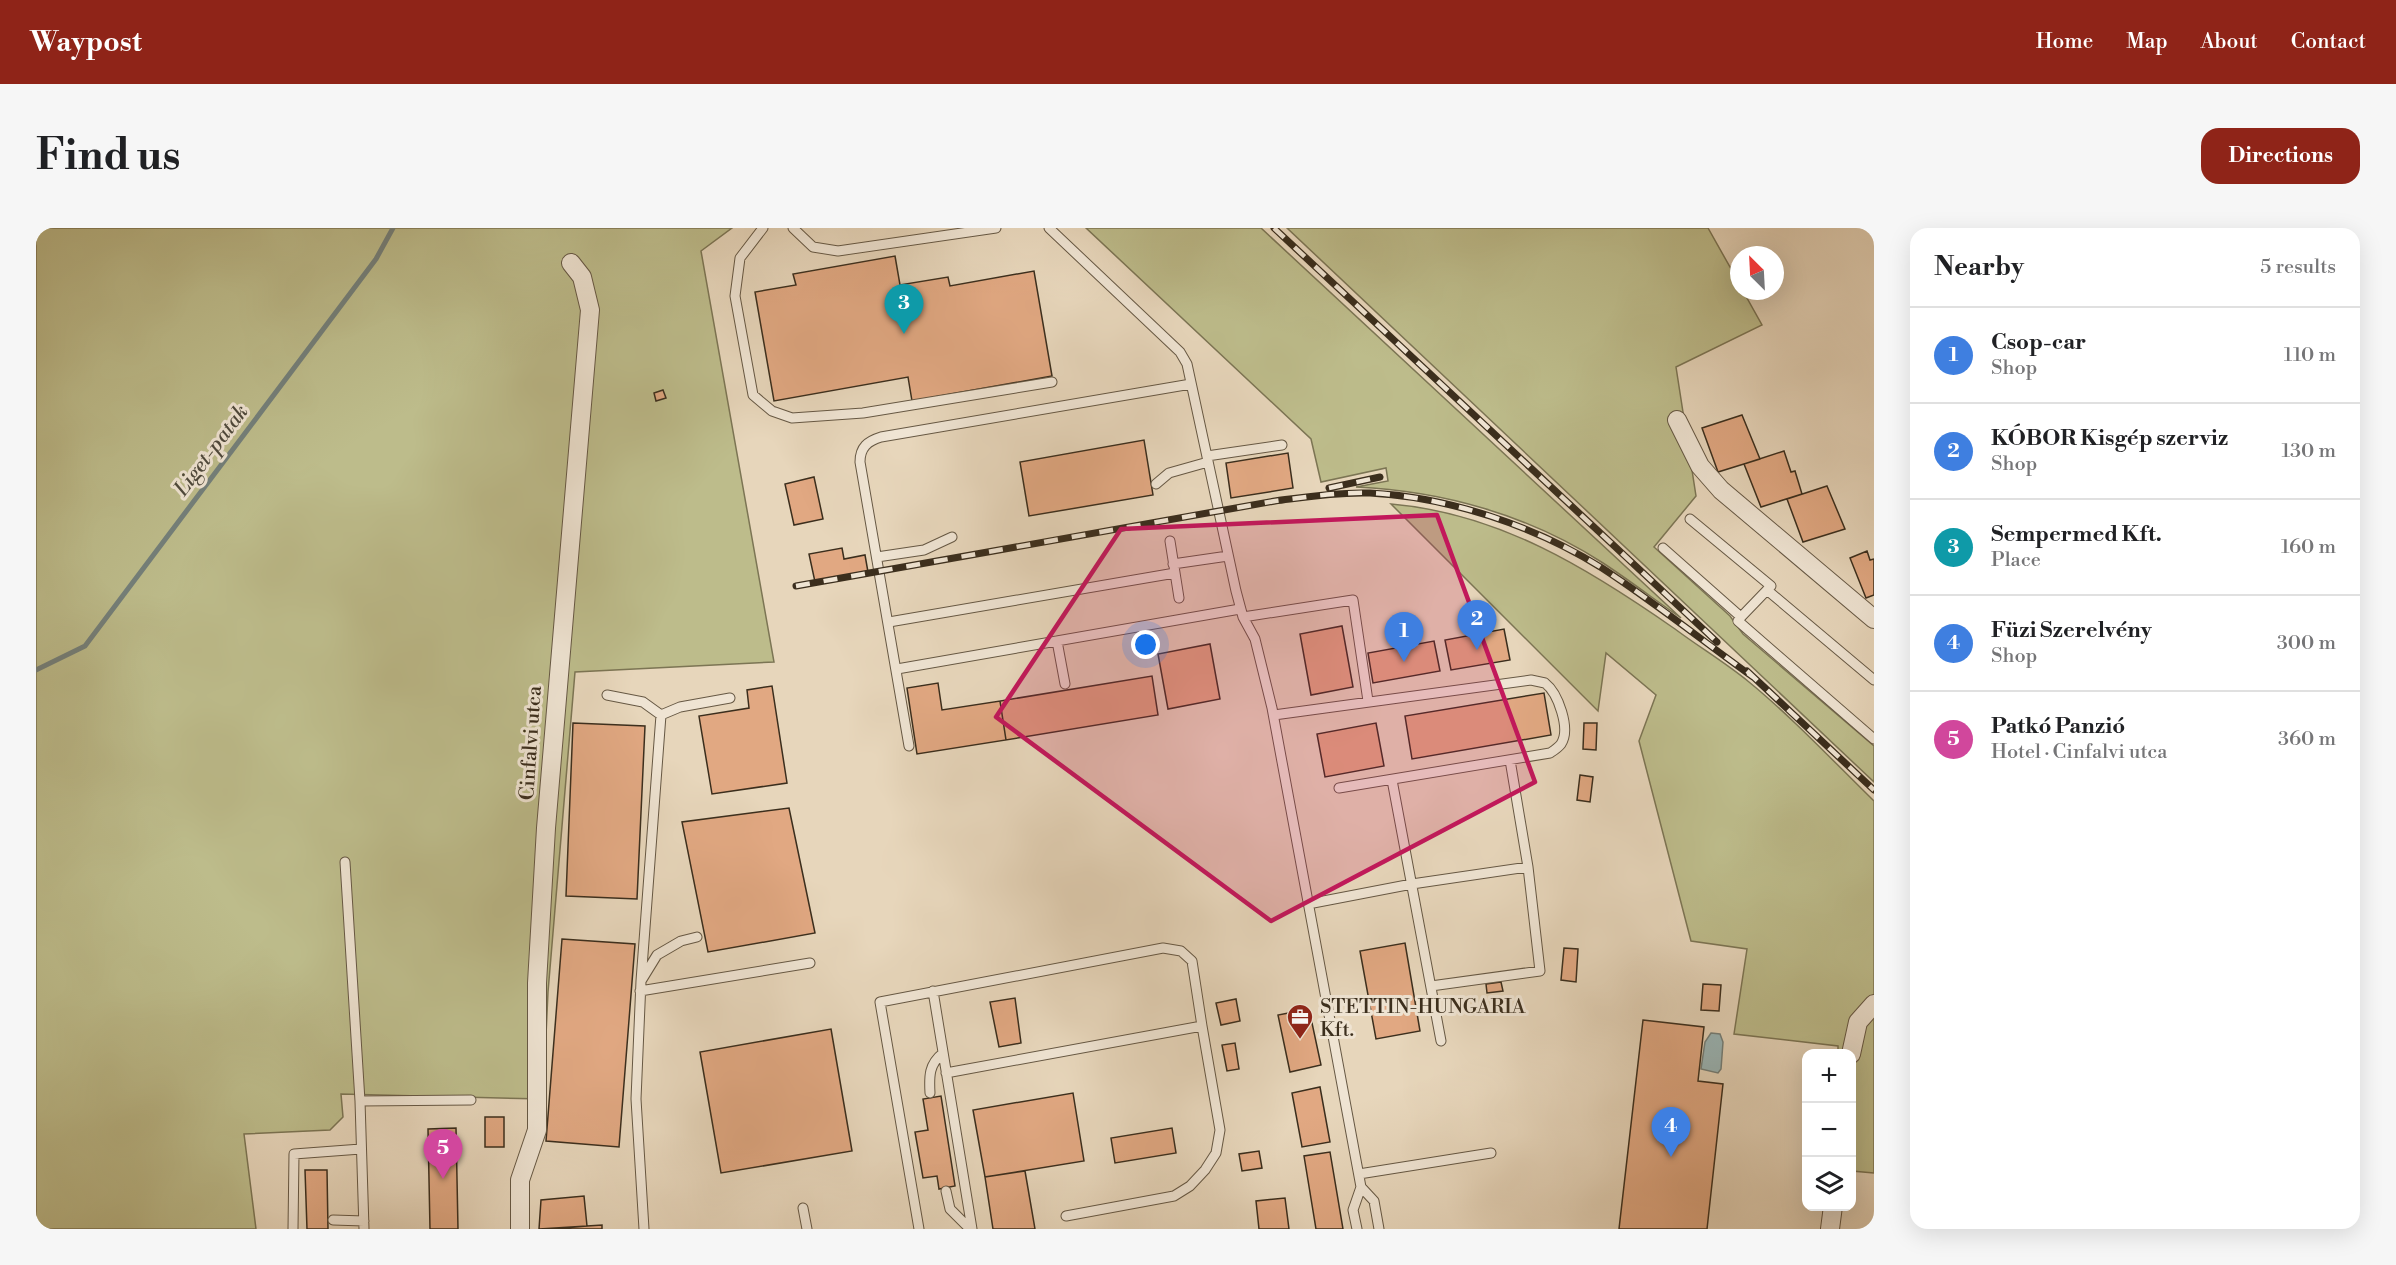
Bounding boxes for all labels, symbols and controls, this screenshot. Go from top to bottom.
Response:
text: Waypost [30,25,142,60]
text: Home [2036,29,2093,55]
text: Map [2126,29,2168,55]
text: About [2201,29,2258,55]
text: Contact [2291,29,2366,55]
button: Directions [2201,128,2360,184]
text: Find us [36,130,180,183]
north arrow [1730,246,1784,300]
text: Nearby [1934,251,2024,283]
text: 5 results [2260,255,2336,280]
pin: 3 [884,285,924,334]
text: Csop-car [1991,329,2086,356]
text: 1 [1949,343,1958,368]
text: 110 m [2284,343,2336,368]
text: Shop [1991,356,2037,381]
water label: Liget-patak [168,400,255,502]
text: KÓBOR Kisgép szerviz [1991,425,2228,452]
text: 2 [1947,439,1960,464]
text: 130 m [2281,439,2336,464]
text: Shop [1991,452,2037,477]
text: Sempermed Kft. [1991,521,2162,548]
text: 3 [1947,535,1960,560]
text: 160 m [2281,535,2336,560]
text: Place [1991,548,2041,573]
pin: 2 [1458,600,1496,650]
pin: 1 [1384,612,1424,662]
text: Füzi Szerelvény [1991,617,2152,644]
your location [1131,630,1160,659]
text: 4 [1947,631,1960,656]
text: 300 m [2277,631,2336,656]
text: Shop [1991,644,2037,669]
street label: Cinfalvi utca [515,684,548,801]
text: Patkó Panzió [1991,713,2125,740]
text: 5 [1947,727,1960,752]
text: 360 m [2278,727,2336,752]
text: Hotel · Cinfalvi utca [1991,740,2167,765]
place label: STETTIN-HUNGARIA Kft. [1320,995,1527,1043]
office icon: STETTIN-HUNGARIA Kft. [1285,1002,1315,1040]
map controls [1802,1049,1856,1211]
button: + [1802,1049,1856,1103]
button: − [1802,1103,1856,1157]
pin: 4 [1652,1108,1690,1157]
pin: 5 [424,1130,462,1179]
button: layers [1802,1157,1856,1211]

